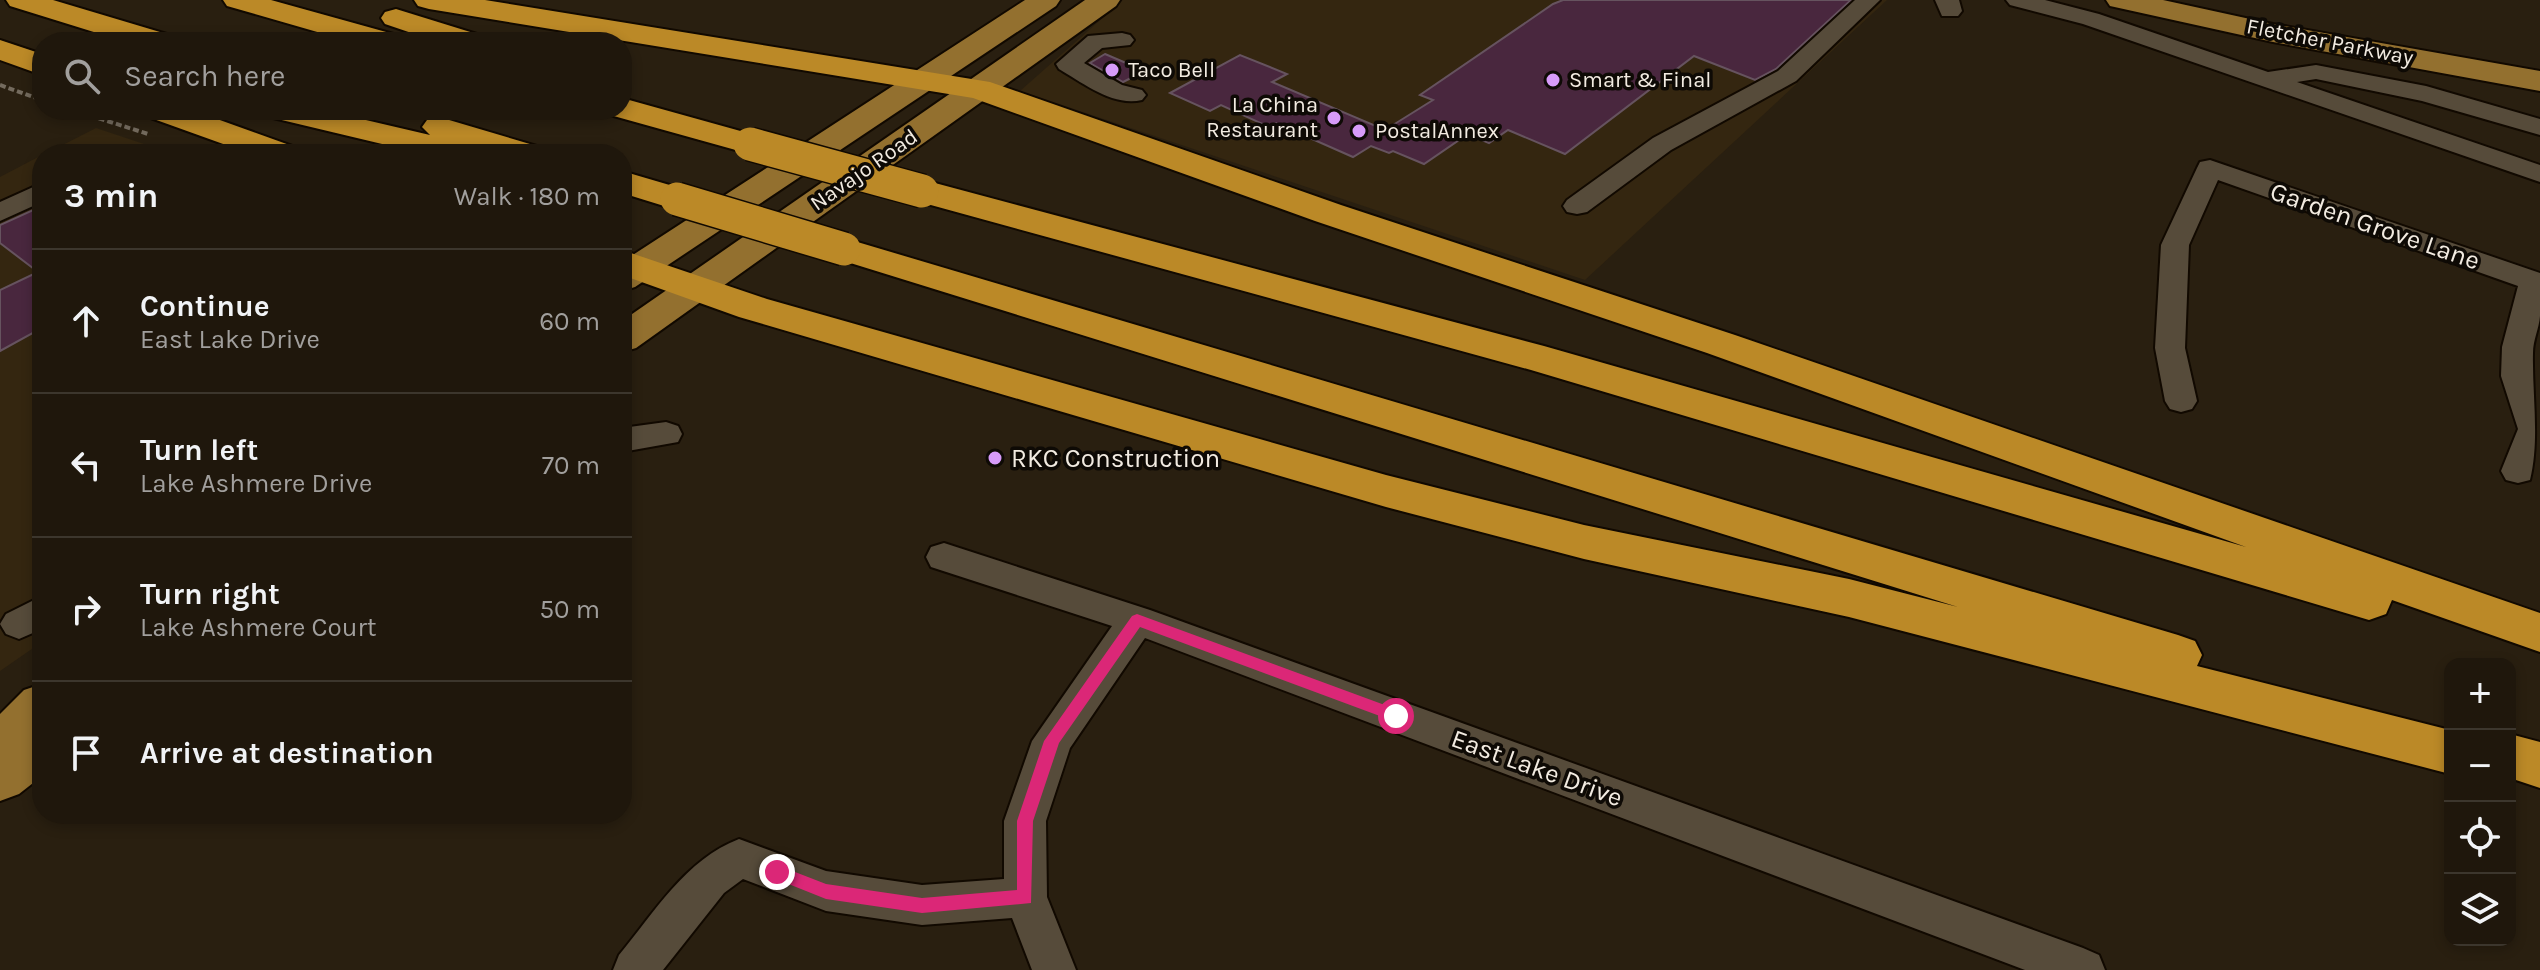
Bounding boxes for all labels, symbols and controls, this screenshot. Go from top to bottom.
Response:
street label: Fletcher Parkway [2244,13,2416,71]
search box [32,32,632,120]
icon: search [60,54,104,98]
place label: Taco Bell [1128,57,1215,83]
text: Search here [124,58,285,94]
marker: Taco Bell [1103,61,1121,79]
place label: Smart & Final [1569,67,1711,93]
marker: Smart & Final [1544,71,1562,89]
place label: La China Restaurant [1206,92,1318,143]
marker: La China Restaurant [1325,109,1343,127]
place label: PostalAnnex [1375,118,1499,144]
marker: PostalAnnex [1350,122,1368,140]
street label: Navajo Road [805,123,923,217]
text: 3 min [64,176,158,216]
street label: Garden Grove Lane [2266,176,2484,276]
text: Walk · 180 m [454,181,600,212]
text: Continue [140,288,270,324]
icon: ahead [64,299,108,343]
text: 60 m [539,306,600,337]
text: East Lake Drive [140,324,320,355]
text: Turn left [140,432,258,468]
icon: left [64,443,108,487]
place label: RKC Construction [1011,443,1220,474]
marker: RKC Construction [986,449,1004,467]
text: 70 m [542,450,600,481]
text: Lake Ashmere Drive [140,468,372,499]
text: Turn right [140,576,280,612]
icon: right [64,587,108,631]
text: 50 m [539,594,600,625]
text: Lake Ashmere Court [140,612,377,643]
map controls [2444,658,2516,946]
button: + [2444,658,2516,730]
route start [1378,698,1414,734]
street label: East Lake Drive [1447,723,1627,813]
button: − [2444,730,2516,802]
icon: arrive [64,731,108,775]
text: Arrive at destination [140,735,434,771]
button: locate [2444,802,2516,874]
route end [759,854,795,890]
button: layers [2444,874,2516,946]

